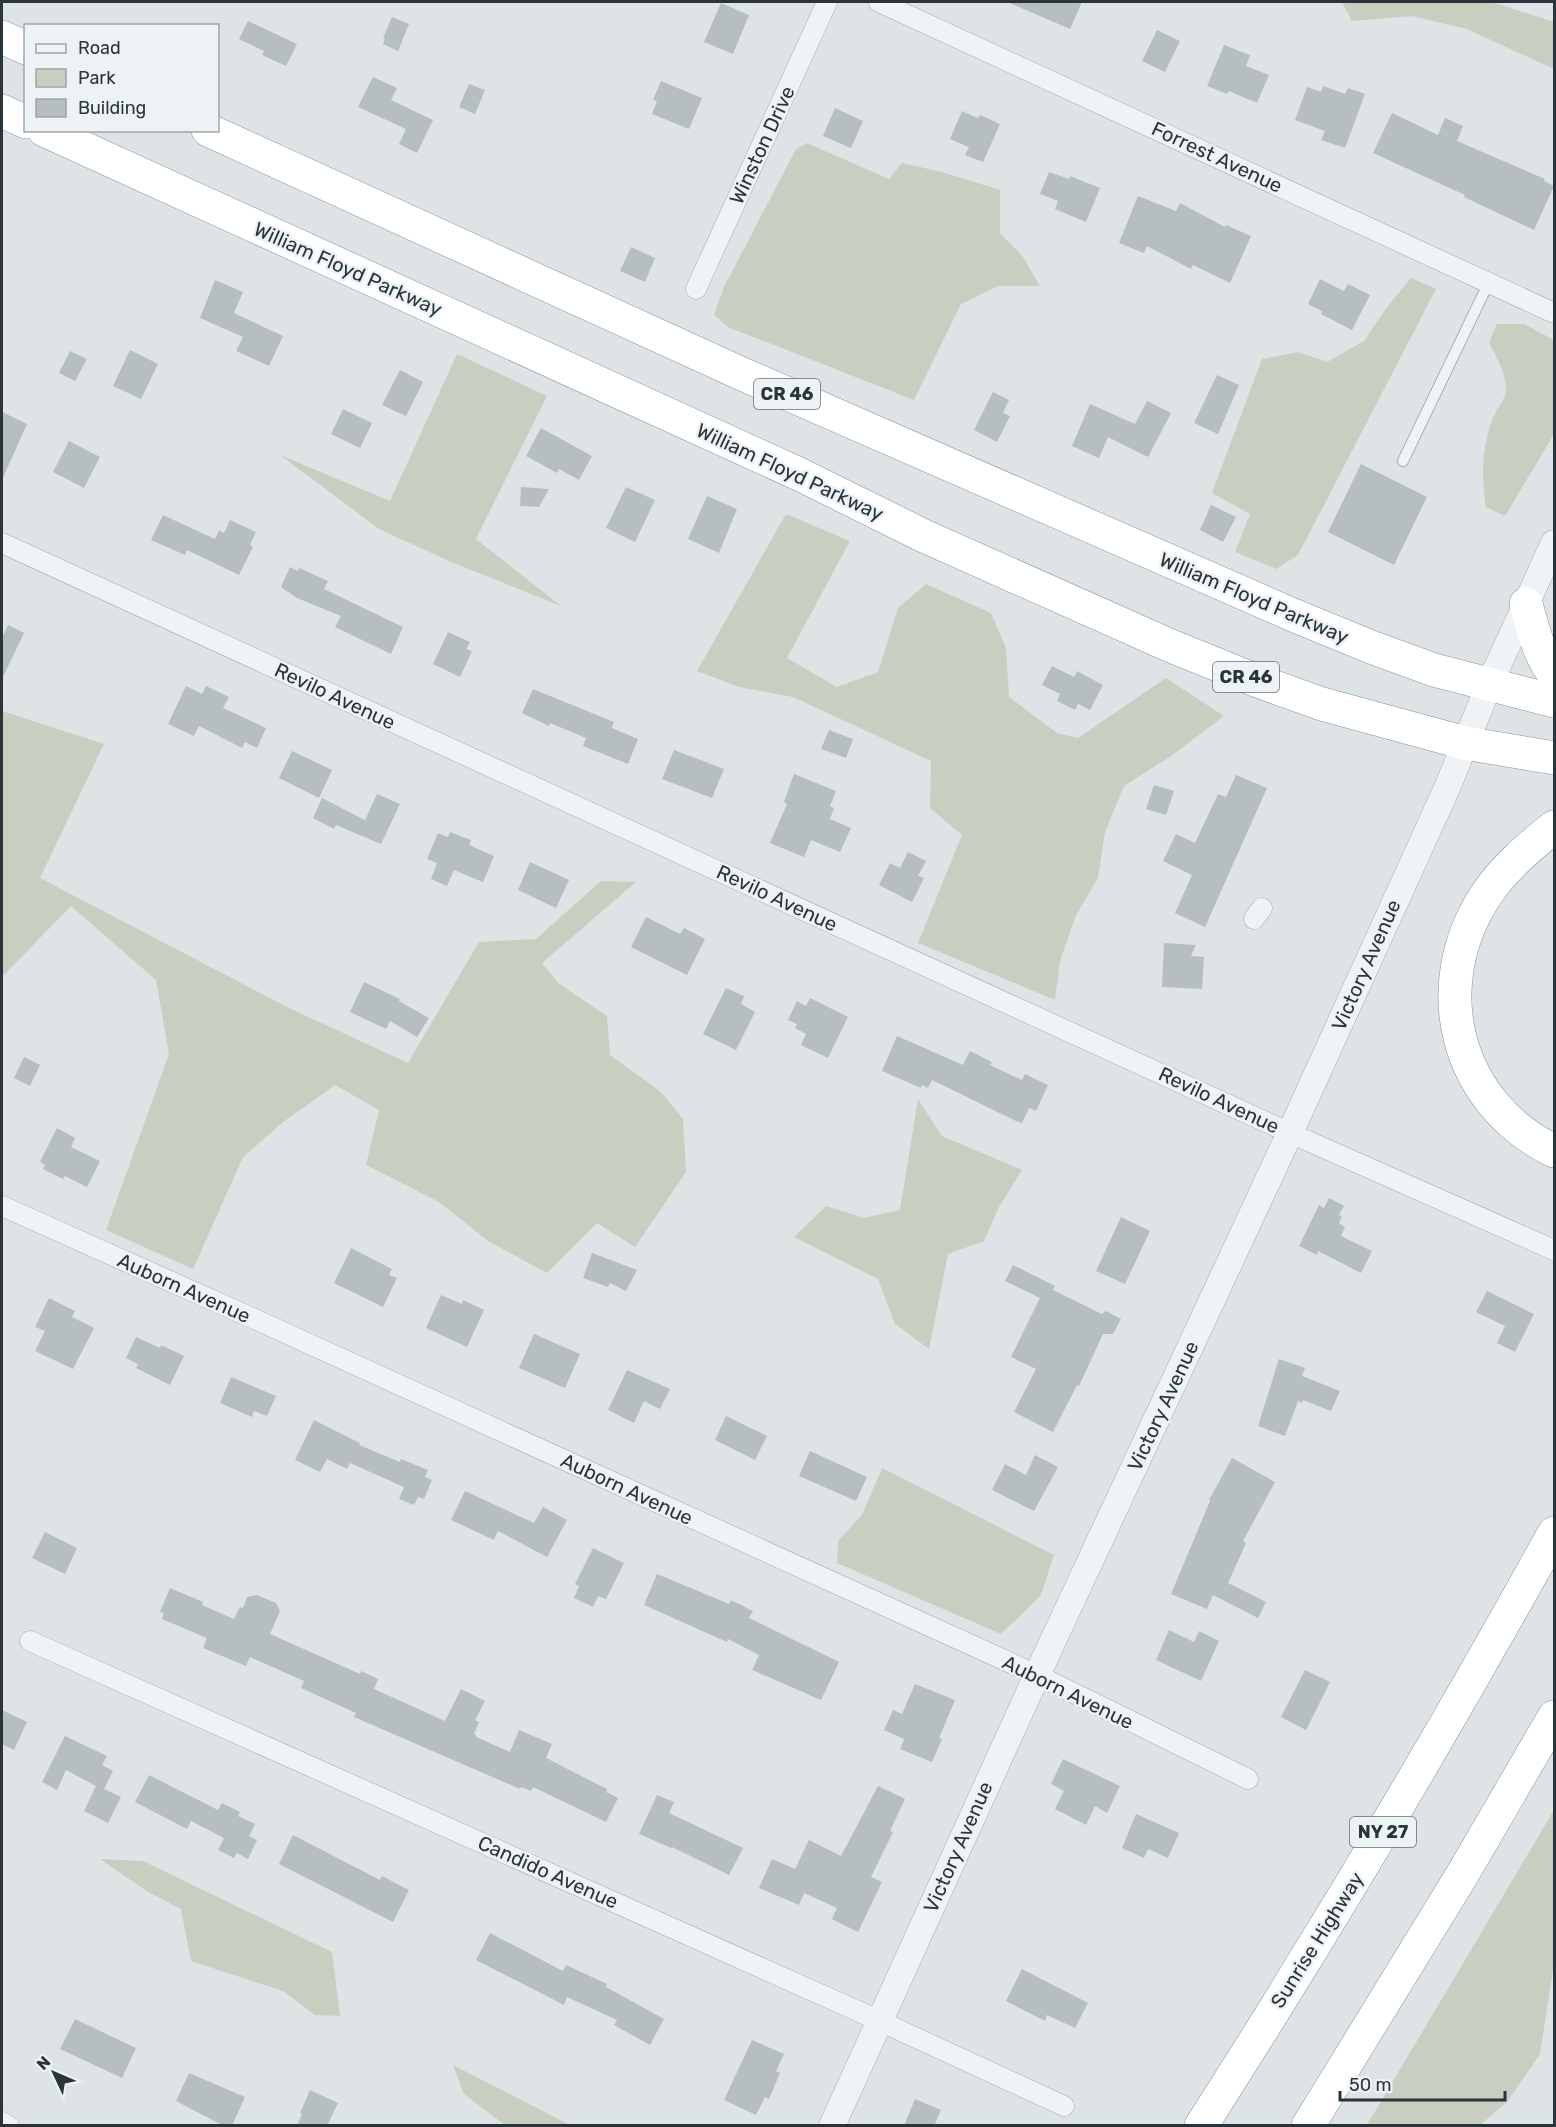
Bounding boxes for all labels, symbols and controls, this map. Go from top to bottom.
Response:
legend [24,24,219,132]
text: Road [78,37,121,59]
text: Park [78,67,116,89]
street label: Winston Drive [724,82,800,208]
text: Building [78,97,146,119]
street label: Forrest Avenue [1148,116,1286,198]
street label: William Floyd Parkway [250,217,446,321]
road number: CR 46 [754,379,820,409]
street label: William Floyd Parkway [693,418,887,526]
street label: William Floyd Parkway [1156,547,1352,649]
street label: Revilo Avenue [271,658,399,734]
road number: CR 46 [1213,662,1279,692]
street label: Revilo Avenue [713,860,841,936]
street label: Victory Avenue [1326,896,1406,1034]
street label: Revilo Avenue [1155,1062,1283,1138]
street label: Auborn Avenue [114,1248,254,1328]
street label: Victory Avenue [1122,1337,1204,1475]
street label: Auborn Avenue [557,1448,697,1530]
street label: Auborn Avenue [999,1650,1137,1734]
street label: Victory Avenue [918,1778,998,1916]
road number: NY 27 [1350,1817,1416,1847]
street label: Candido Avenue [474,1830,622,1914]
street label: Sunrise Highway [1265,1867,1369,2013]
north arrow [24,2043,84,2103]
text: N [33,2052,54,2074]
scale bar [1340,2064,1505,2102]
text: 50 m [1349,2074,1392,2096]

